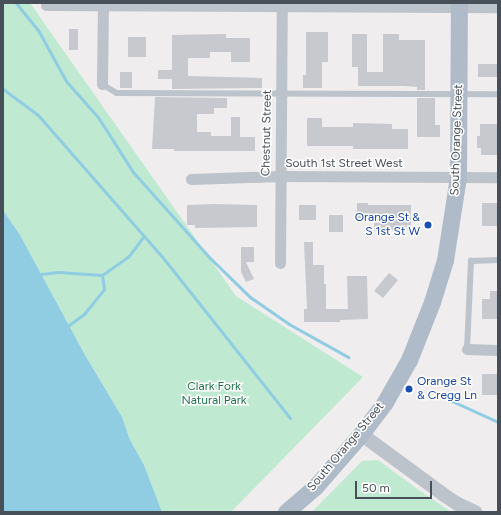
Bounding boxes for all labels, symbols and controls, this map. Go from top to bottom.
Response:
street label: South Orange Street [448,84,466,196]
street label: Chestnut Street [259,90,275,176]
street label: South 1st Street West [285,157,403,171]
place label: Orange St & S 1st St W [355,211,420,239]
marker: Orange St & S 1st St W [423,220,433,230]
place label: Orange St & Cregg Ln [417,375,477,403]
park label: Clark Fork Natural Park [181,380,247,408]
marker: Orange St & Cregg Ln [404,384,414,394]
street label: South Orange Street [305,400,387,494]
scale bar [357,473,434,499]
text: 50 m [362,481,390,495]

